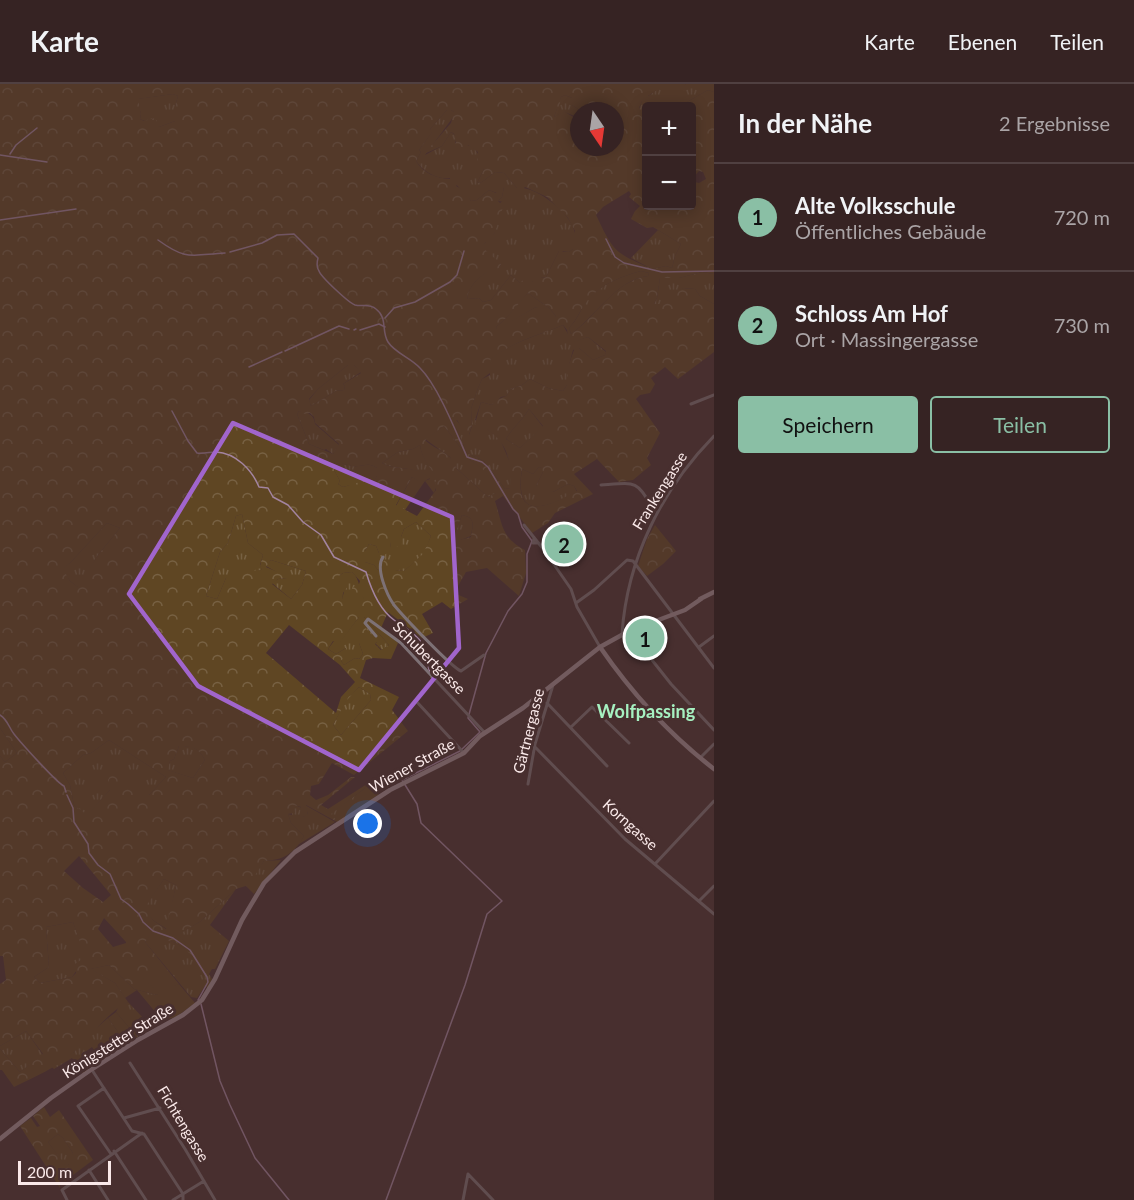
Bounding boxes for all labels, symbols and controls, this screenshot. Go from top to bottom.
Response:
text: Karte [30,24,99,58]
text: Karte [864,29,915,54]
text: Ebenen [948,29,1017,54]
text: Teilen [1050,29,1104,54]
north arrow [570,102,624,156]
map controls [642,102,696,210]
button: + [642,102,696,156]
text: In der Nähe [738,107,872,139]
text: 2 Ergebnisse [999,111,1110,135]
button: − [642,156,696,210]
text: Alte Volksschule [795,192,955,219]
text: 1 [752,205,763,229]
text: 720 m [1054,205,1110,229]
text: Öffentliches Gebäude [795,219,986,243]
text: Schloss Am Hof [795,300,948,327]
text: 2 [752,313,763,337]
text: 730 m [1054,313,1110,337]
text: Ort · Massingergasse [795,327,978,351]
button: Speichern [738,396,918,453]
button: Teilen [930,396,1110,453]
street label: Frankengasse [628,448,690,533]
pin: 2 [544,522,584,566]
pin: 1 [626,616,664,660]
street label: Schubertgasse [390,617,470,697]
street label: Gärtnergasse [509,686,547,775]
district label: Wolfpassing [597,700,696,722]
street label: Wiener Straße [366,734,457,796]
street label: Korngasse [599,795,662,854]
your location [353,809,382,838]
street label: Königstetter Straße [59,999,176,1081]
street label: Fichtengasse [154,1082,214,1165]
scale bar [18,1158,111,1186]
text: 200 m [27,1162,72,1181]

